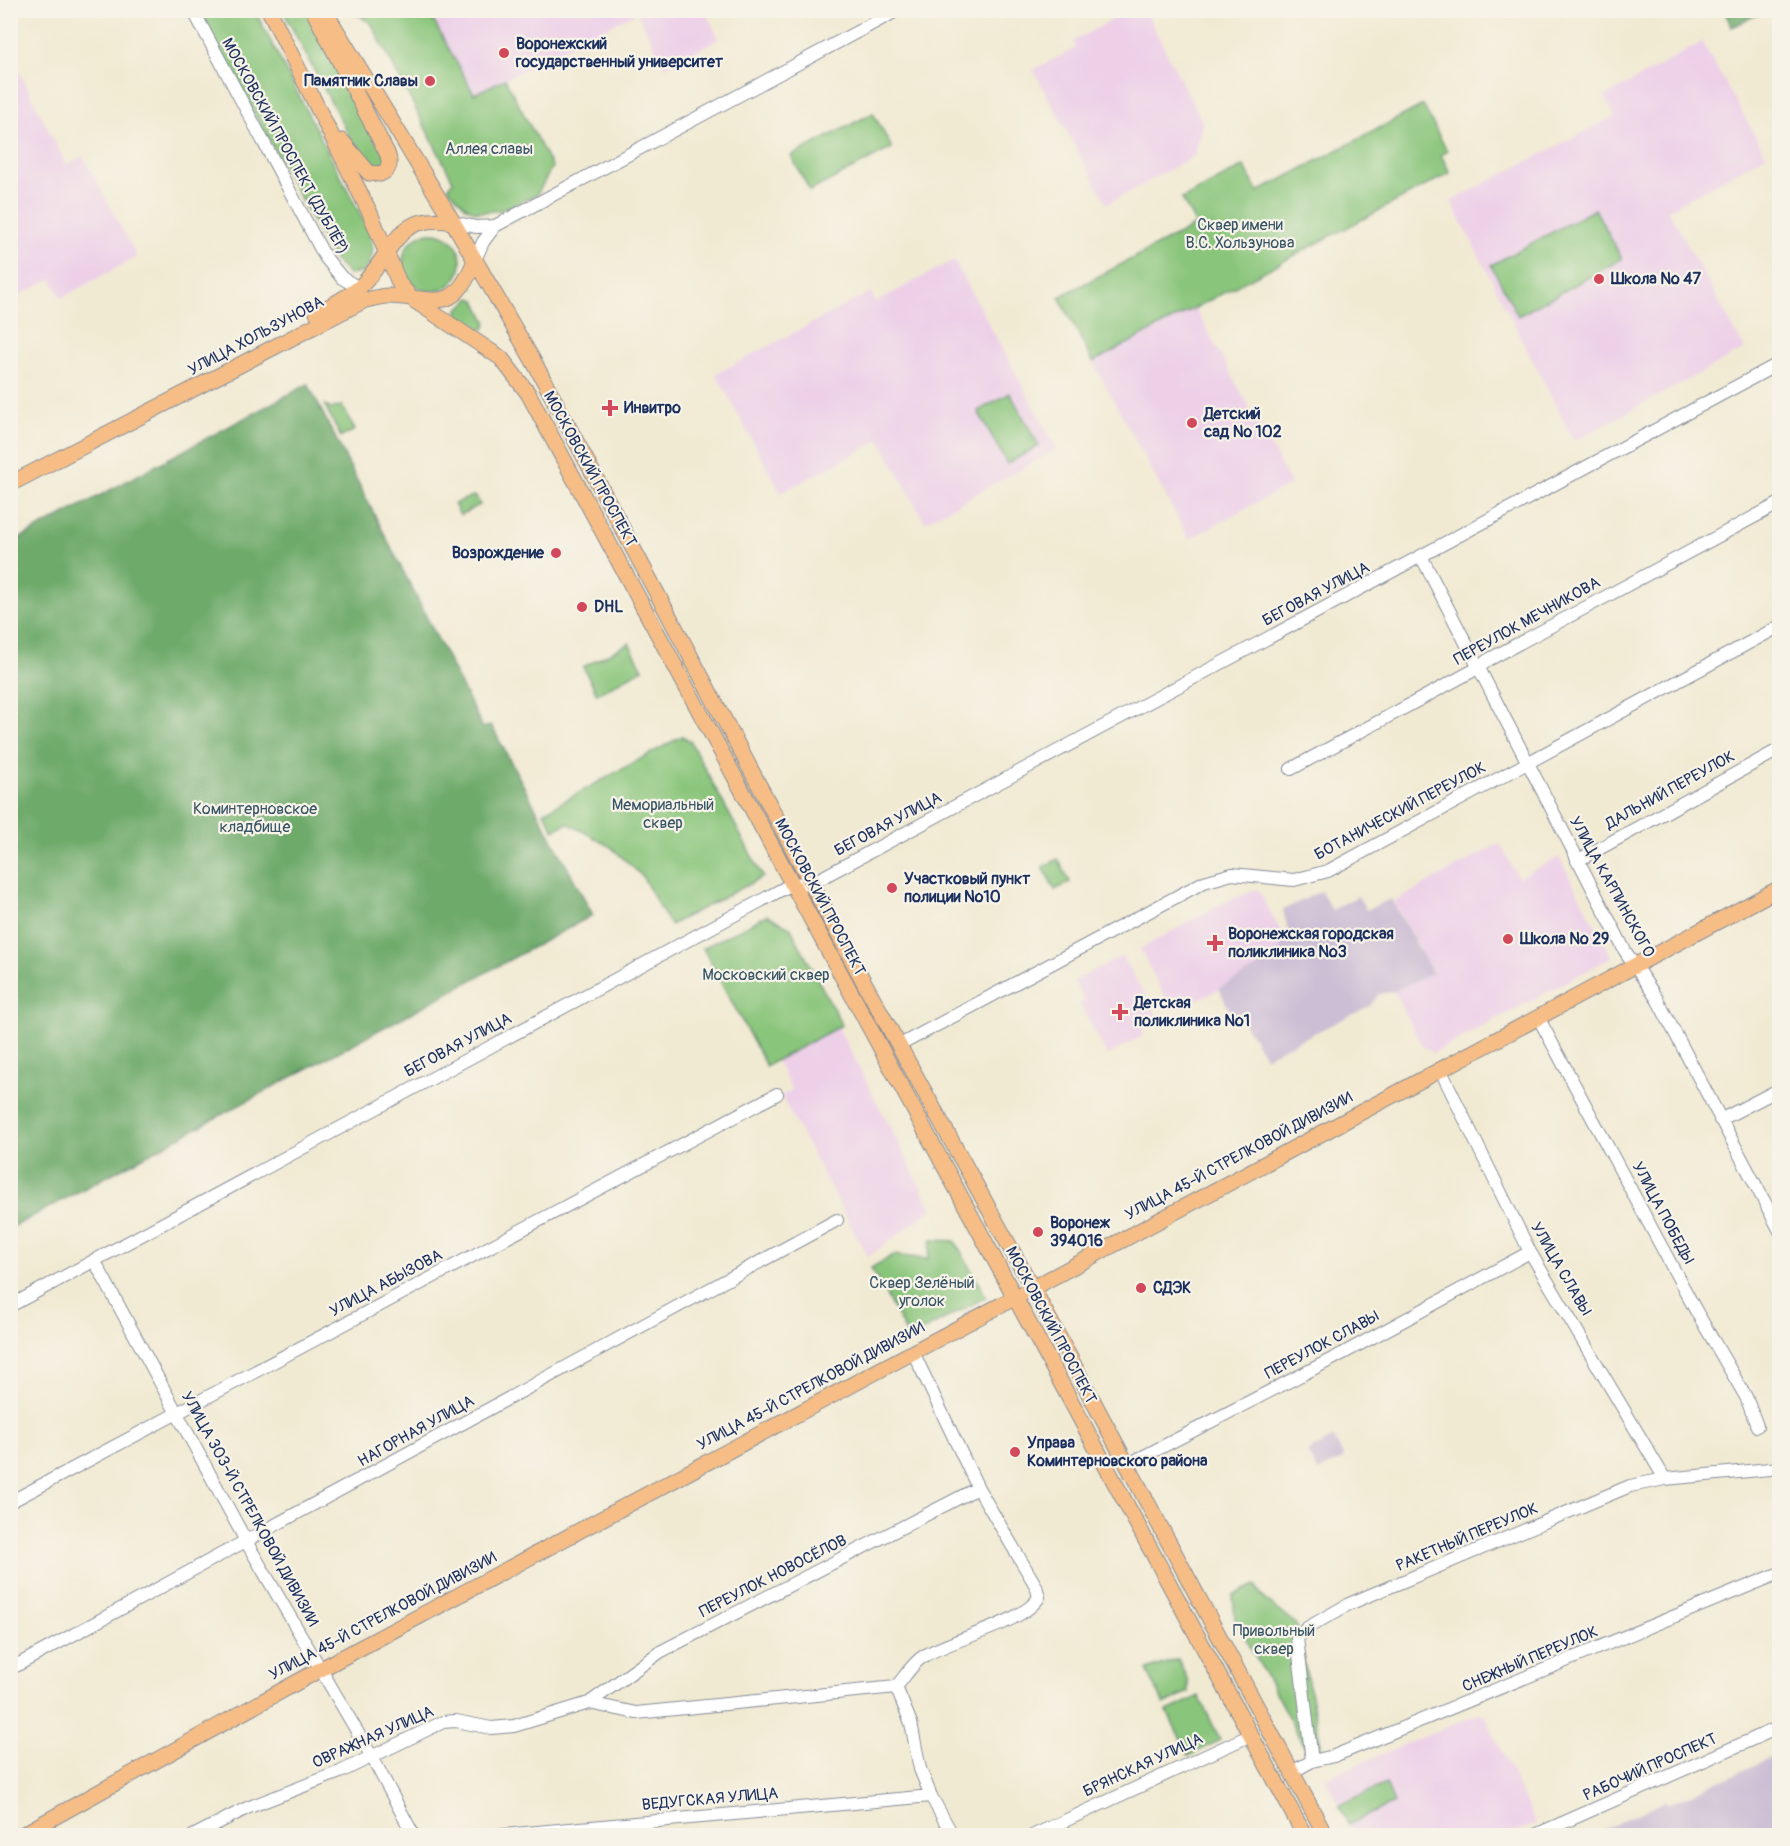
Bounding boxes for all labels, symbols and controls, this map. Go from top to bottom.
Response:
street label: МОСКОВСКИЙ ПРОСПЕКТ (ДУБЛЁР) [217,34,353,258]
place label: Воронежский государственный университет [515,34,724,72]
marker: Воронежский государственный университет [497,46,511,60]
place label: Памятник Славы [304,71,418,91]
marker: Памятник Славы [423,74,437,88]
park label: Аллея славы [445,139,533,159]
park label: Сквер имени В.С. Хользунова [1186,215,1294,253]
place label: Школа № 47 [1610,269,1701,289]
marker: Школа № 47 [1592,272,1606,286]
street label: УЛИЦА ХОЛЬЗУНОВА [185,292,327,380]
street label: МОСКОВСКИЙ ПРОСПЕКТ [539,387,641,551]
place label: Инвитро [624,398,681,418]
marker: Инвитро [601,399,619,417]
place label: Детский сад № 102 [1203,404,1282,442]
marker: Детский сад № 102 [1185,416,1199,430]
place label: Возрождение [452,543,545,563]
marker: Возрождение [549,546,563,560]
street label: БЕГОВАЯ УЛИЦА [1259,557,1373,631]
street label: ПЕРЕУЛОК МЕЧНИКОВА [1450,572,1604,670]
place label: DHL [594,597,623,617]
marker: DHL [575,600,589,614]
street label: ДАЛЬНИЙ ПЕРЕУЛОК [1601,746,1738,834]
street label: БОТАНИЧЕСКИЙ ПЕРЕУЛОК [1311,757,1489,865]
street label: БЕГОВАЯ УЛИЦА [831,787,945,861]
park label: Мемориальный сквер [612,795,714,833]
park label: Коминтерновское кладбище [193,799,317,837]
street label: УЛИЦА КАРПИНСКОГО [1565,813,1659,961]
street label: МОСКОВСКИЙ ПРОСПЕКТ [770,815,870,979]
place label: Участковый пункт полиции №10 [904,869,1031,907]
marker: Участковый пункт полиции №10 [885,881,899,895]
place label: Воронежская городская поликлиника №3 [1228,924,1394,962]
place label: Школа № 29 [1519,929,1609,949]
marker: Школа № 29 [1501,932,1515,946]
marker: Воронежская городская поликлиника №3 [1206,934,1224,952]
park label: Московский сквер [702,965,830,985]
place label: Детская поликлиника №1 [1133,993,1250,1031]
marker: Детская поликлиника №1 [1111,1003,1129,1021]
street label: БЕГОВАЯ УЛИЦА [401,1008,515,1082]
street label: УЛИЦА 45-Й СТРЕЛКОВОЙ ДИВИЗИИ [1122,1087,1357,1225]
street label: УЛИЦА ПОБЕДЫ [1628,1158,1699,1268]
place label: Воронеж 394016 [1050,1213,1111,1251]
street label: УЛИЦА СЛАВЫ [1526,1219,1596,1320]
marker: Воронеж 394016 [1031,1225,1045,1239]
street label: МОСКОВСКИЙ ПРОСПЕКТ [1001,1243,1101,1407]
street label: УЛИЦА АБЫЗОВА [326,1245,446,1321]
park label: Сквер Зелёный уголок [869,1273,975,1311]
place label: СДЭК [1153,1278,1191,1298]
marker: СДЭК [1134,1281,1148,1295]
street label: ПЕРЕУЛОК СЛАВЫ [1261,1306,1383,1384]
street label: УЛИЦА 45-Й СТРЕЛКОВОЙ ДИВИЗИИ [694,1317,929,1455]
street label: УЛИЦА 303-Й СТРЕЛКОВОЙ ДИВИЗИИ [177,1388,323,1630]
street label: НАГОРНАЯ УЛИЦА [354,1391,478,1471]
place label: Управа Коминтерновского района [1027,1433,1208,1471]
marker: Управа Коминтерновского района [1008,1445,1022,1459]
street label: РАКЕТНЫЙ ПЕРЕУЛОК [1393,1498,1541,1576]
street label: ПЕРЕУЛОК НОВОСЁЛОВ [696,1530,850,1622]
street label: УЛИЦА 45-Й СТРЕЛКОВОЙ ДИВИЗИИ [266,1547,501,1685]
park label: Привольный сквер [1233,1621,1315,1659]
street label: СНЕЖНЫЙ ПЕРЕУЛОК [1459,1621,1601,1697]
street label: ОВРАЖНАЯ УЛИЦА [309,1701,437,1773]
street label: БРЯНСКАЯ УЛИЦА [1080,1729,1206,1801]
street label: РАБОЧИЙ ПРОСПЕКТ [1580,1729,1720,1805]
street label: ВЕДУГСКАЯ УЛИЦА [641,1783,779,1815]

